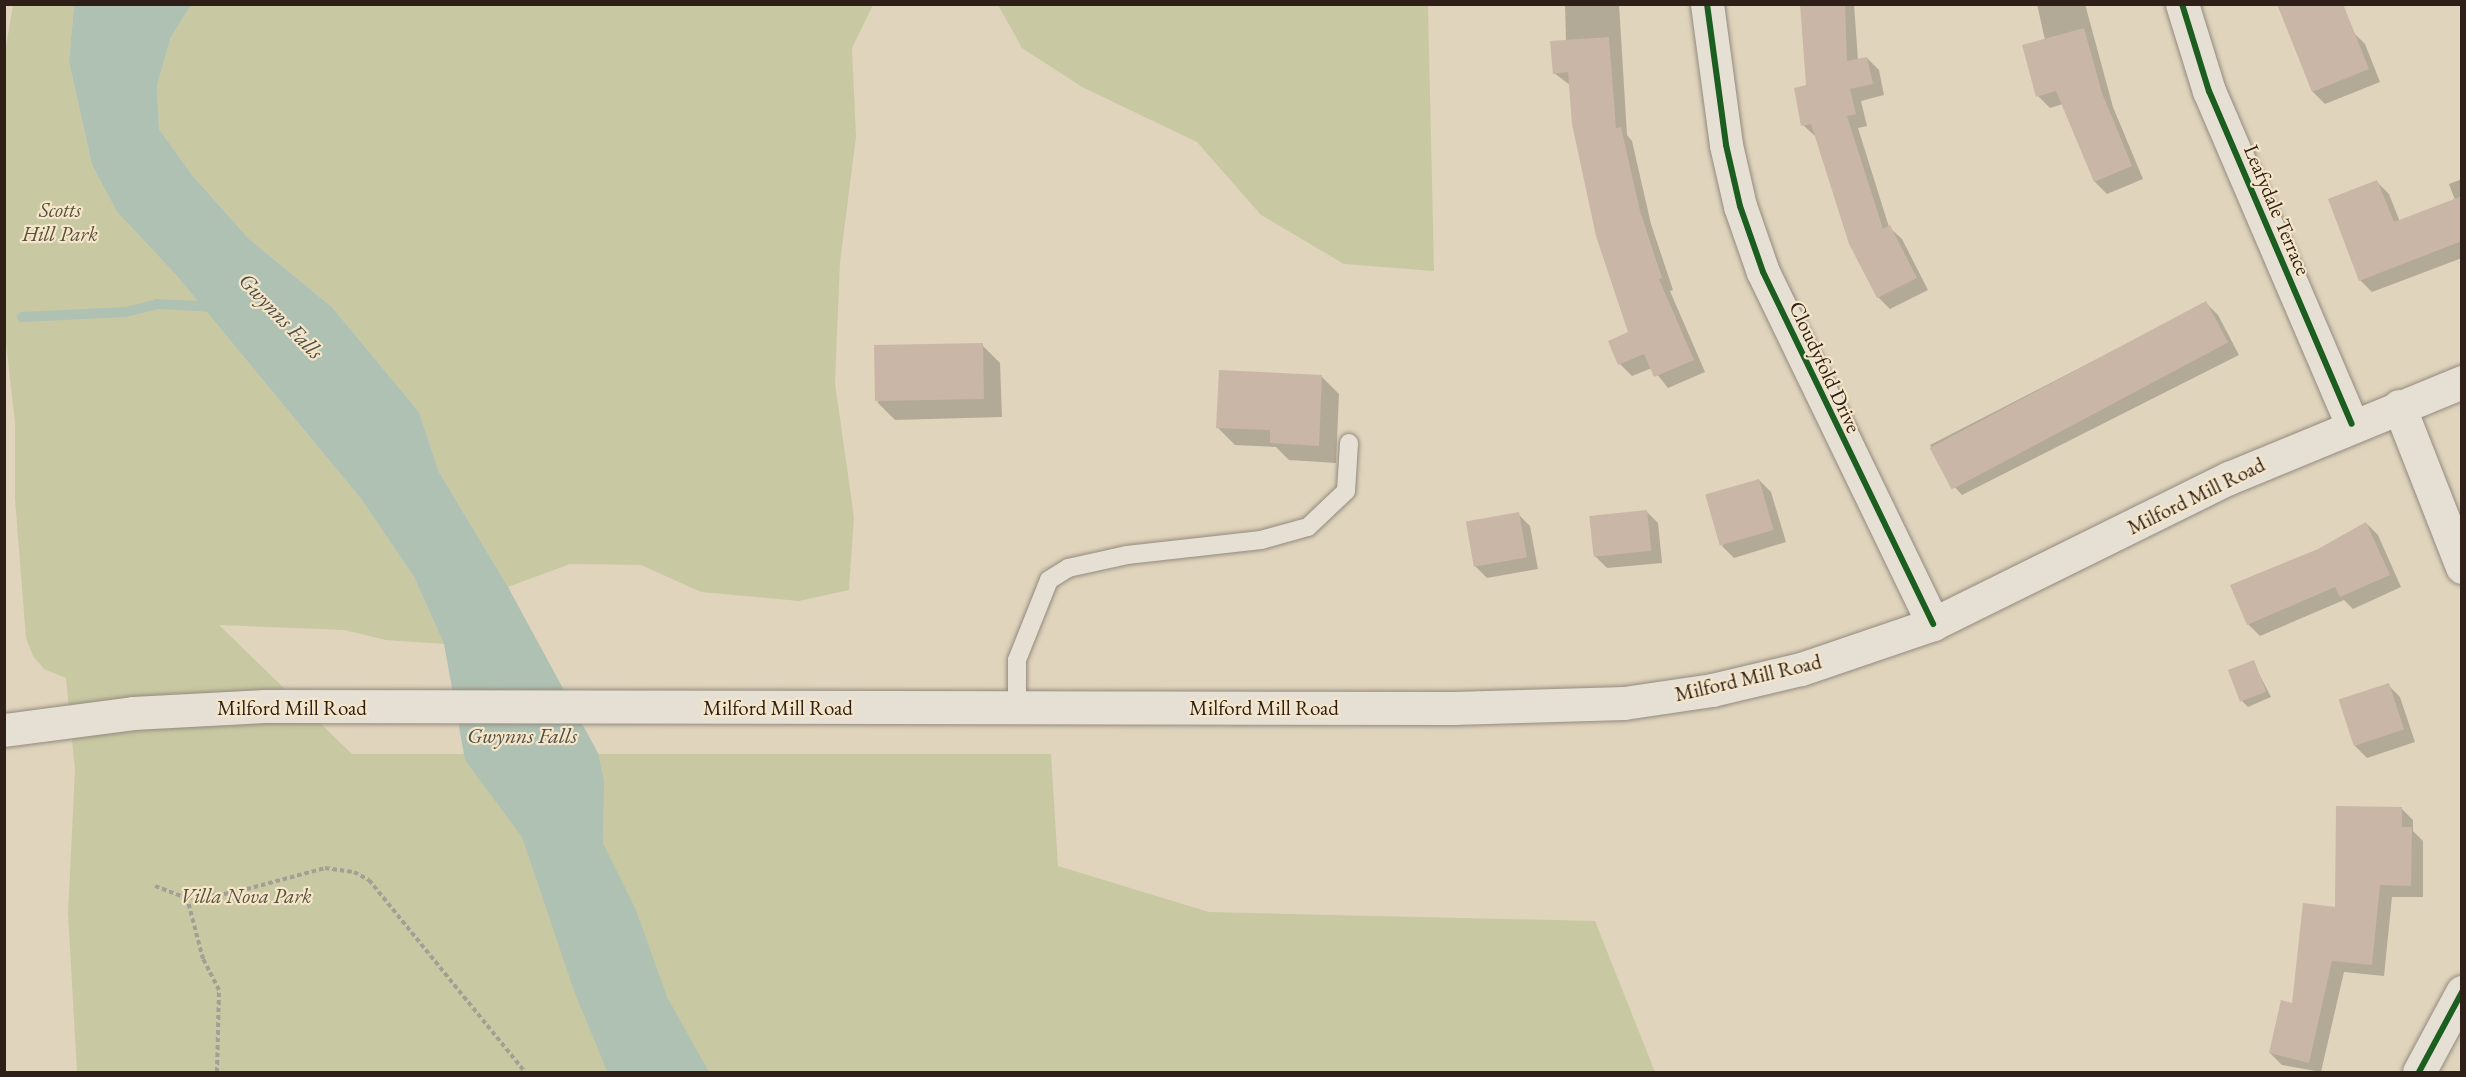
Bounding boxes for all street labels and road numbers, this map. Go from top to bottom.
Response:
street label: Leafydale Terrace [2238,141,2316,279]
street label: Cloudyfold Drive [1784,297,1866,437]
street label: Milford Mill Road [2123,452,2269,540]
street label: Milford Mill Road [1672,649,1824,707]
street label: Milford Mill Road [217,695,367,721]
street label: Milford Mill Road [703,695,853,721]
street label: Milford Mill Road [1189,695,1339,721]

